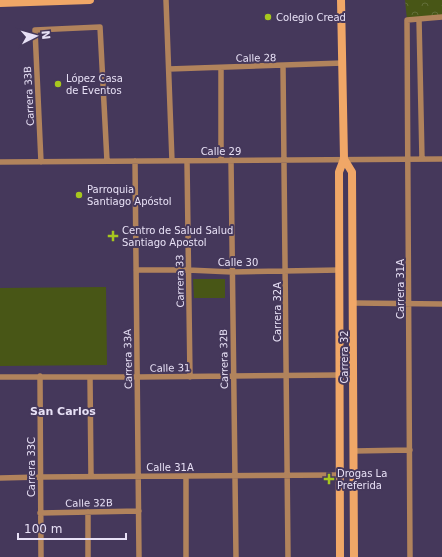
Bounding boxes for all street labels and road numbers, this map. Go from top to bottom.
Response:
street label: Calle 28 [236,52,276,64]
street label: Carrera 33B [22,66,36,126]
street label: Calle 29 [201,146,241,157]
street label: Carrera 33 [174,254,186,308]
street label: Calle 30 [218,257,258,268]
street label: Carrera 31A [395,259,406,319]
street label: Carrera 32A [272,282,283,342]
street label: Carrera 33A [122,329,134,389]
street label: Carrera 32B [218,329,230,389]
street label: Carrera 32 [339,330,350,384]
street label: Calle 31 [150,362,190,374]
street label: Carrera 33C [26,437,37,497]
street label: Calle 31A [146,462,194,473]
street label: Calle 32B [65,497,113,509]

